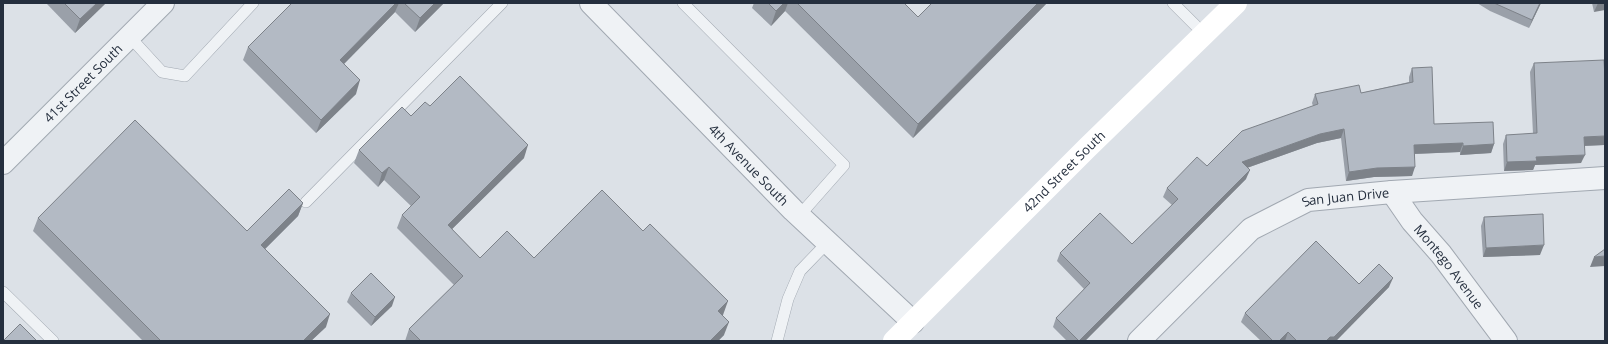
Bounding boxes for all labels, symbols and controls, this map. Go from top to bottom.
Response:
street label: 41st Street South [40,40,126,126]
street label: 4th Avenue South [705,120,793,210]
street label: 42nd Street South [1019,126,1109,216]
street label: San Juan Drive [1298,183,1390,211]
street label: Montego Avenue [1410,220,1488,313]

